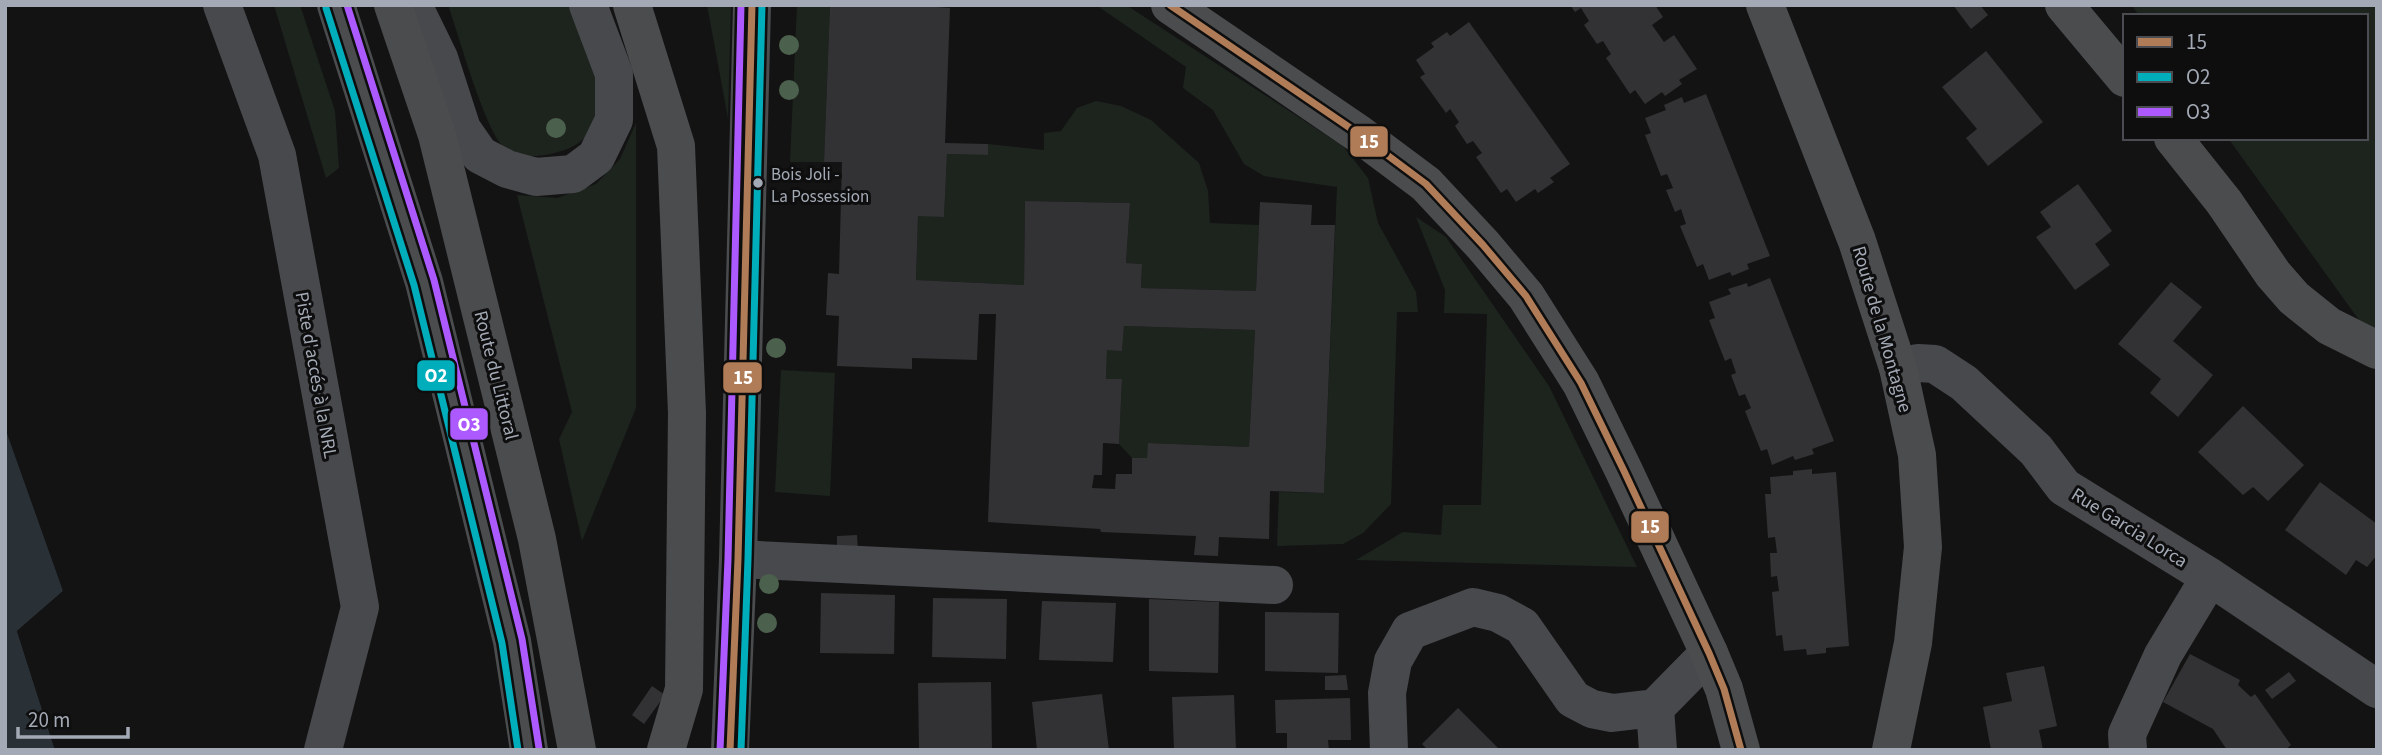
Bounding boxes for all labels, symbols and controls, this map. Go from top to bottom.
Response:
legend [2123,14,2368,140]
text: 15 [2186,27,2207,57]
text: O2 [2186,62,2210,92]
text: O3 [2186,97,2210,127]
line badge: 15 [1349,125,1389,158]
text: 15 [1359,129,1379,156]
place label: Bois Joli - La Possession [771,163,869,209]
marker: Bois Joli - La Possession [751,176,765,190]
street label: Route de la Montagne [1845,243,1918,416]
street label: Piste d'accés à la NRL [288,290,343,461]
street label: Route du Littoral [466,308,525,443]
line badge: O2 [416,359,456,392]
line badge: 15 [722,361,763,394]
text: O2 [424,363,448,390]
text: 15 [733,365,753,392]
line badge: O3 [449,407,489,441]
text: O3 [457,412,481,439]
street label: Rue Garcia Lorca [2066,482,2193,575]
line badge: 15 [1630,510,1670,544]
text: 15 [1640,514,1660,541]
scale bar [18,696,128,740]
text: 20 m [28,705,70,735]

